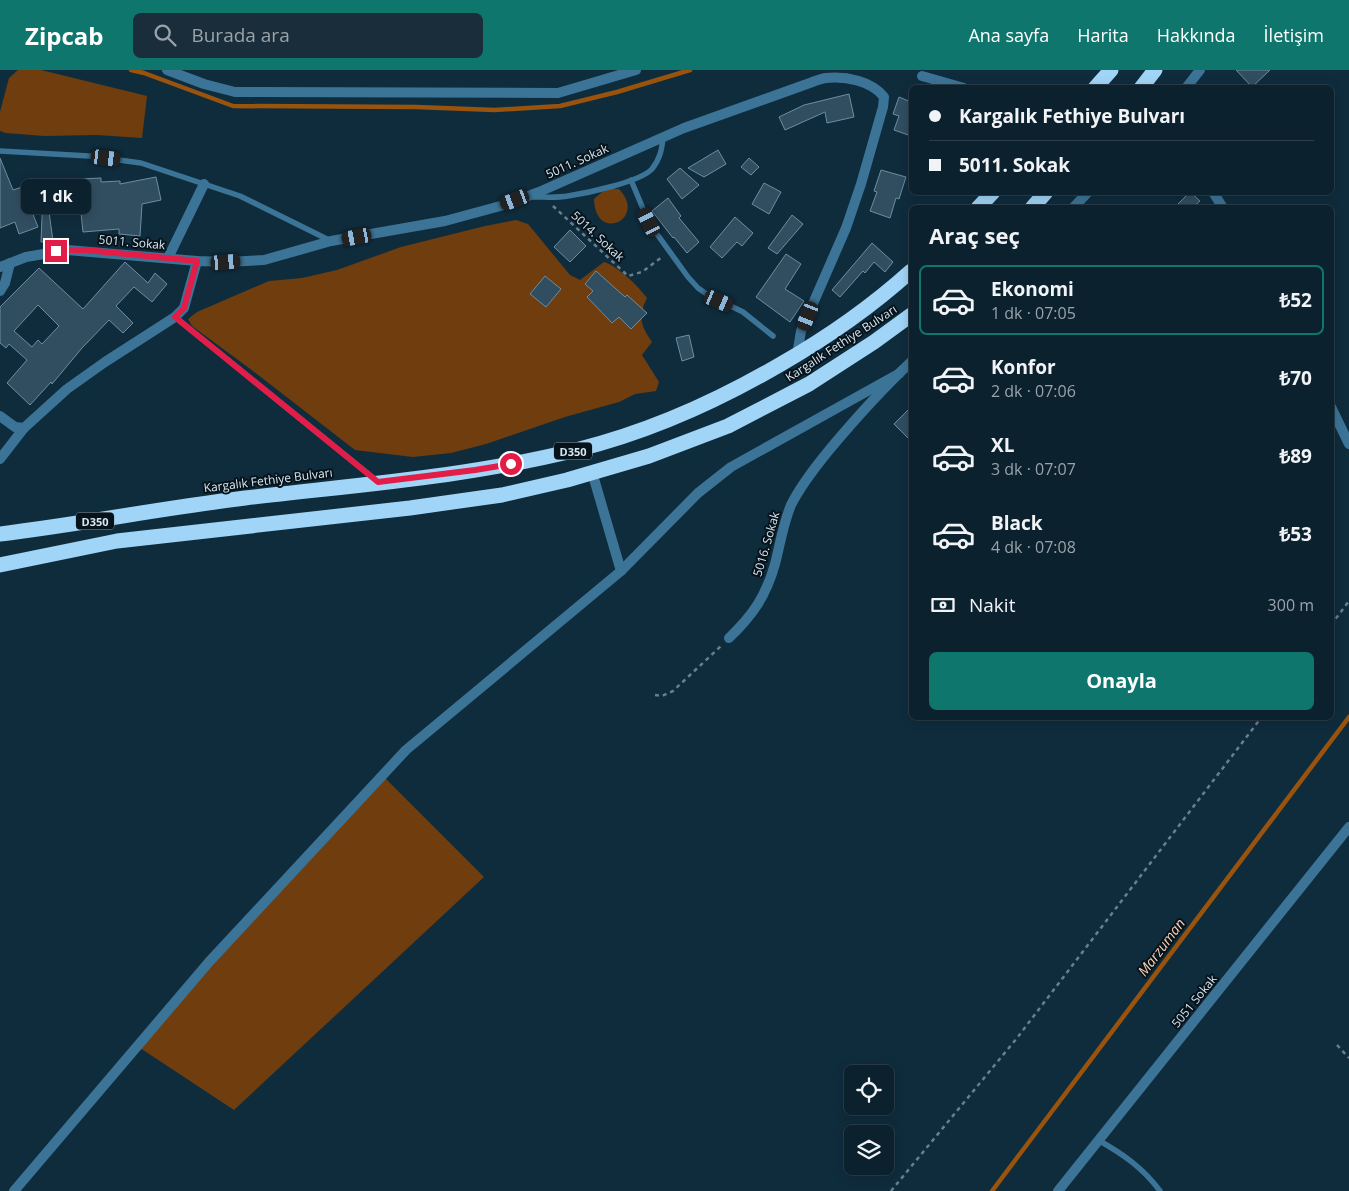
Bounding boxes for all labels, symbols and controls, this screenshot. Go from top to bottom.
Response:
search box [133,13,483,58]
text: Zipcab [25,19,103,52]
icon: search [151,21,179,49]
text: Burada ara [191,22,290,48]
text: Ana sayfa [968,23,1049,47]
text: Harita [1077,23,1129,47]
text: Hakkında [1157,23,1236,47]
text: İletişim [1264,23,1324,47]
text: Kargalık Fethiye Bulvarı [959,103,1185,129]
street label: 5011. Sokak [543,139,612,182]
car [90,149,121,167]
text: 5011. Sokak [959,152,1070,178]
callout: 1 dk [21,179,91,214]
text: 1 dk [39,185,73,207]
car [498,188,531,212]
car [635,205,662,239]
street label: 5014. Sokak [568,207,629,265]
text: Araç seç [929,220,1020,250]
car [340,227,373,247]
street label: 5011. Sokak [98,231,167,253]
route end [45,240,67,262]
car [210,253,241,271]
text: Ekonomi [991,276,1074,302]
icon: car [931,278,976,323]
text: ₺52 [1279,287,1312,313]
car [702,288,735,314]
car [795,299,820,333]
street label: Kargalık Fethiye Bulvarı [782,301,900,385]
text: 1 dk · 07:05 [991,302,1076,324]
text: Konfor [991,354,1056,380]
icon: car [931,356,976,401]
text: ₺70 [1279,365,1312,391]
text: 2 dk · 07:06 [991,380,1076,402]
text: XL [991,432,1014,458]
icon: car [931,434,976,479]
road number: D350 [554,442,592,460]
text: ₺89 [1279,443,1312,469]
route start [500,453,522,475]
text: 3 dk · 07:07 [991,458,1076,480]
street label: Kargalık Fethiye Bulvarı [203,464,333,496]
street label: 5016. Sokak [749,509,784,578]
text: Black [991,510,1043,536]
road number: D350 [76,512,114,530]
icon: car [931,512,976,557]
text: ₺53 [1279,521,1312,547]
text: 4 dk · 07:08 [991,536,1076,558]
icon: cash [929,591,957,619]
text: Nakit [969,592,1015,618]
text: 300 m [1268,594,1314,616]
button: Onayla [929,652,1314,710]
water label: Marzuman [1133,914,1189,980]
street label: 5051 Sokak [1167,970,1221,1031]
map controls [844,1065,894,1175]
button: locate [844,1065,894,1115]
button: layers [844,1125,894,1175]

